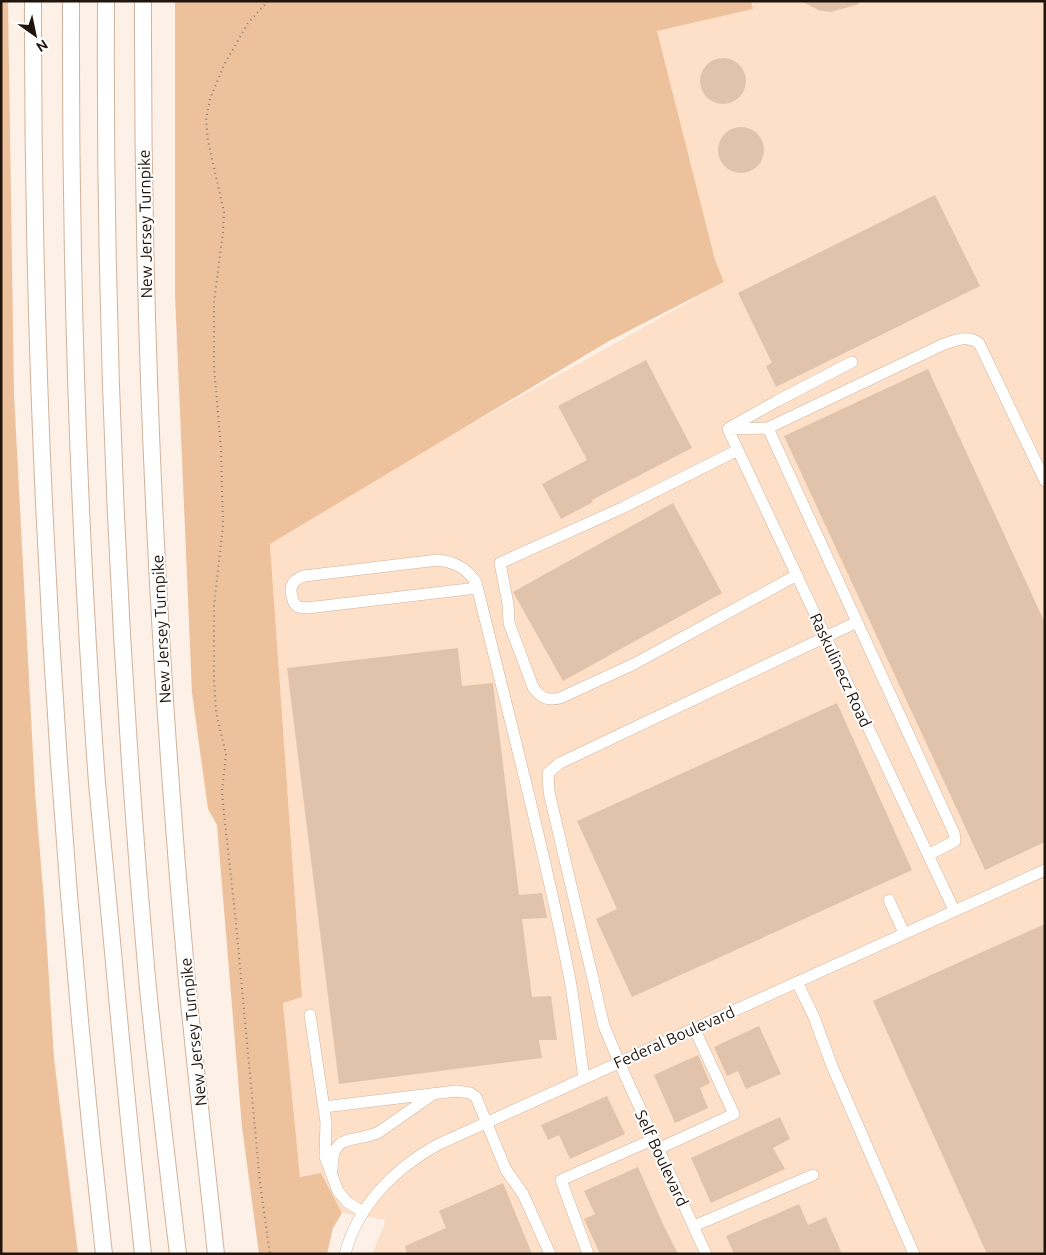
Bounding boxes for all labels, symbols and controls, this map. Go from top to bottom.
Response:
north arrow [10,10,60,60]
text: N [33,36,51,55]
street label: New Jersey Turnpike [135,149,155,299]
street label: New Jersey Turnpike [148,554,174,704]
street label: Raskulinecz Road [807,610,875,730]
street label: New Jersey Turnpike [176,957,210,1107]
street label: Federal Boulevard [611,1002,737,1072]
street label: Self Boulevard [632,1107,692,1209]

